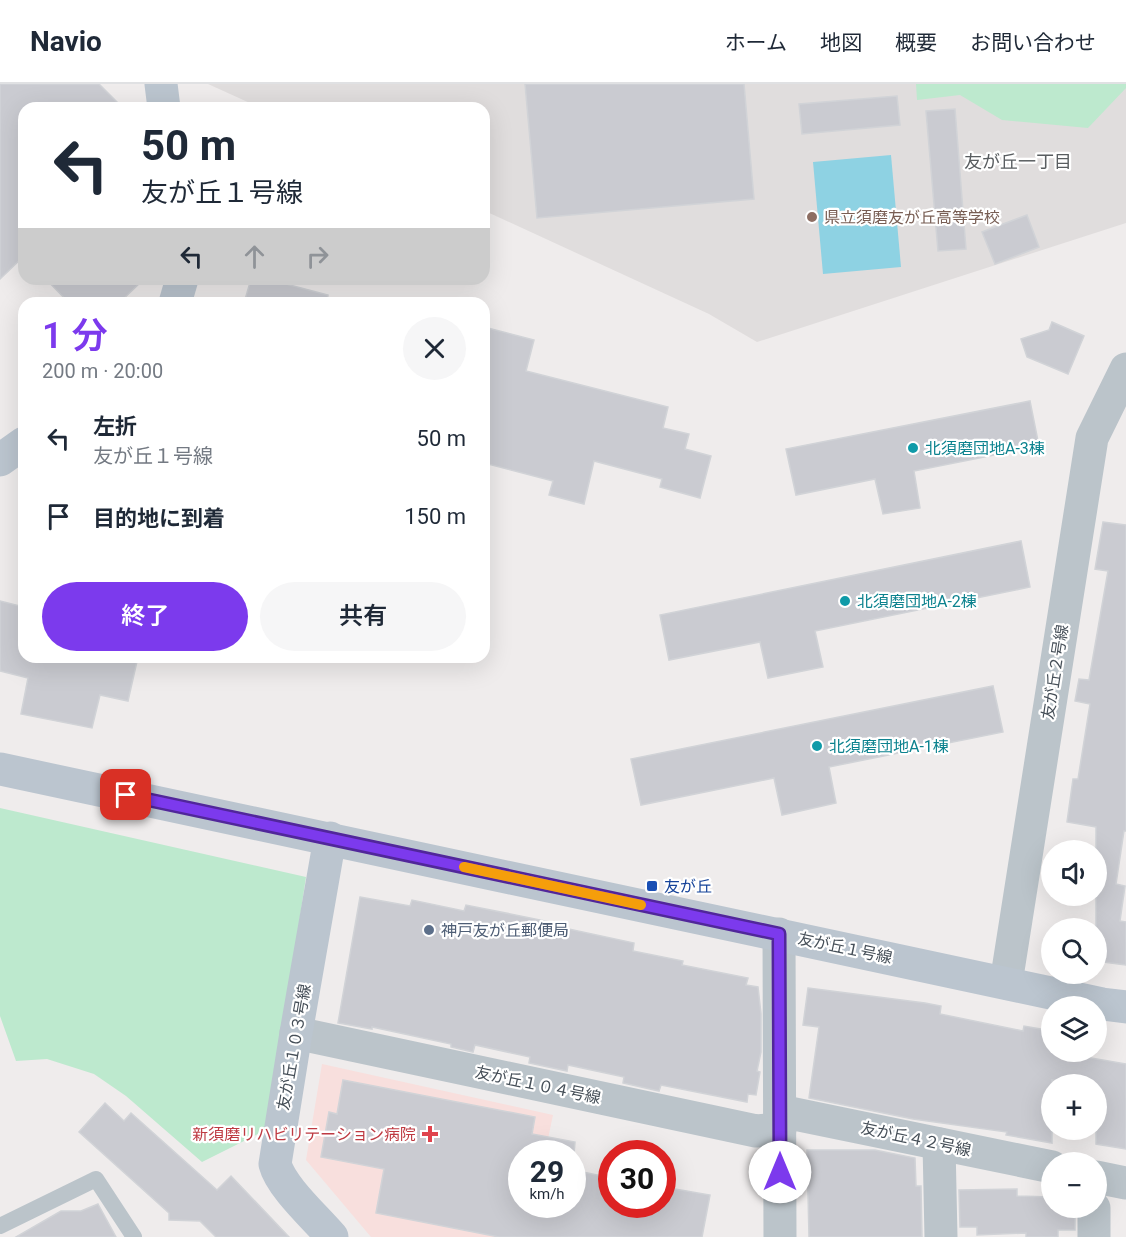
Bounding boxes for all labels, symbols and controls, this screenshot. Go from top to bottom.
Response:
text: Navio [30,25,102,58]
text: ホーム [725,31,787,55]
text: 地図 [820,31,862,55]
text: 概要 [895,31,937,55]
text: お問い合わせ [970,31,1096,55]
text: 50 m [141,121,236,170]
icon: left [42,126,120,204]
district label: 友が丘一丁目 [964,151,1072,172]
text: 友が丘１号線 [141,177,303,209]
place label: 県立須磨友が丘高等学校 [824,208,1000,227]
marker: 県立須磨友が丘高等学校 [805,210,819,224]
icon: left [175,240,208,273]
icon: ahead [238,240,271,273]
icon: right [301,240,334,273]
text: 1 分 [42,315,108,357]
button: close [403,317,466,380]
text: 200 m · 20:00 [42,359,163,383]
text: 左折 [93,414,137,439]
icon: left [42,422,75,455]
text: 50 m [417,426,466,451]
place label: 北須磨団地A-3棟 [925,439,1045,458]
marker: 北須磨団地A-3棟 [906,441,920,455]
text: 友が丘１号線 [93,444,213,468]
icon: arrive [42,500,75,533]
text: 150 m [404,504,466,529]
text: 目的地に到着 [93,506,225,531]
button: 終了 [42,582,248,651]
button: 共有 [260,582,466,651]
place label: 北須磨団地A-2棟 [857,592,977,611]
marker: 北須磨団地A-2棟 [838,594,852,608]
street label: 友が丘２号線 [1038,623,1072,721]
place label: 北須磨団地A-1棟 [829,737,949,756]
marker: 北須磨団地A-1棟 [810,739,824,753]
pin [100,769,151,820]
icon: arrive [109,778,142,811]
map controls [1041,840,1107,1218]
button: sound [1041,840,1107,906]
place label: 友が丘 [664,877,712,896]
marker: 友が丘 [645,879,659,893]
button: search [1041,918,1107,984]
place label: 神戸友が丘郵便局 [441,921,569,940]
marker: 神戸友が丘郵便局 [422,923,436,937]
street label: 友が丘１号線 [796,929,894,967]
street label: 友が丘１０３号線 [274,982,314,1112]
button: layers [1041,996,1107,1062]
street label: 友が丘１０４号線 [473,1062,603,1108]
button: + [1041,1074,1107,1140]
street label: 友が丘４２号線 [859,1118,973,1160]
place label: 新須磨リハビリテーション病院 [192,1125,416,1144]
marker: 新須磨リハビリテーション病院 [421,1125,439,1143]
speed limit sign: 30 [598,1140,676,1218]
position arrow [748,1140,812,1204]
button: − [1041,1152,1107,1218]
text: 29 [530,1154,564,1189]
text: km/h [529,1185,565,1203]

